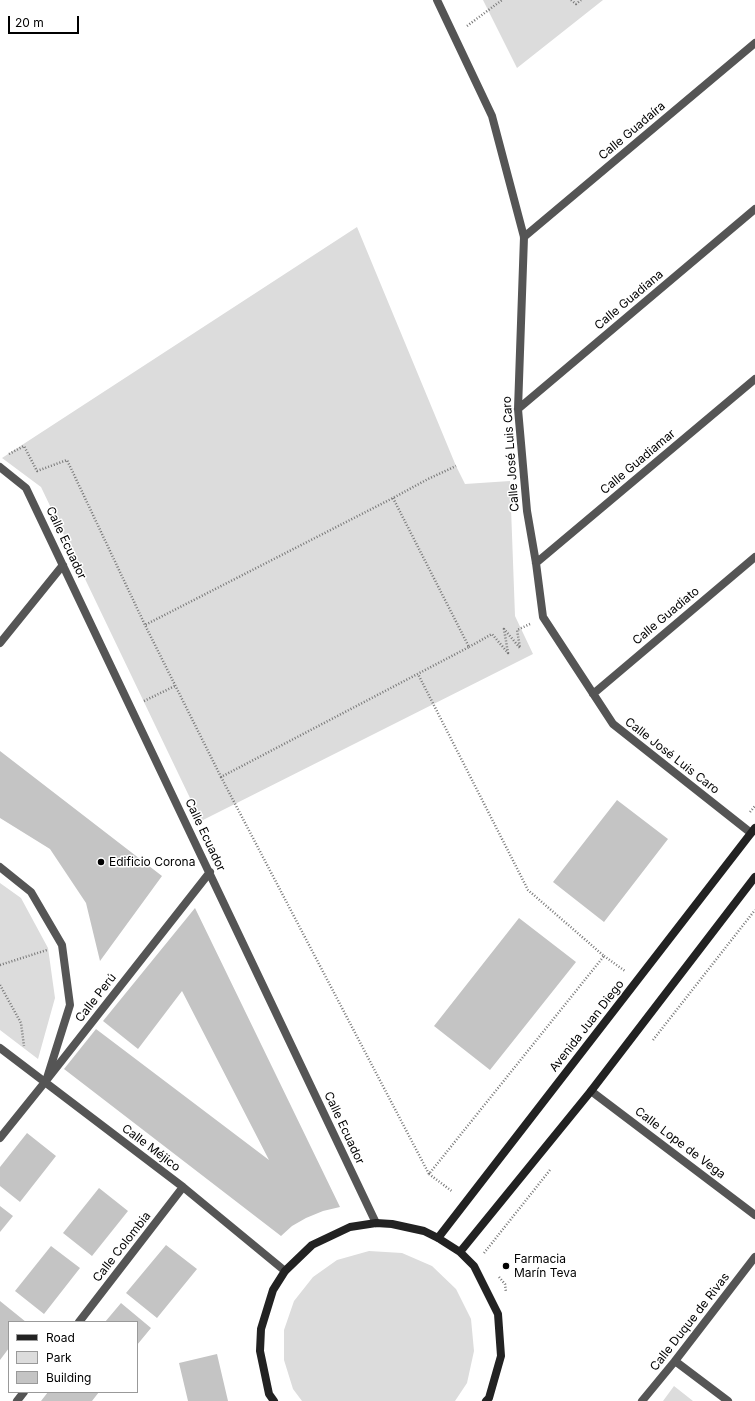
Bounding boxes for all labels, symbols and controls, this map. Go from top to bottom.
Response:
scale bar [10,8,81,34]
text: 20 m [15,15,44,30]
street label: Calle Guadaíra [596,99,668,163]
street label: Calle Guadiana [592,267,666,333]
street label: Calle José Luis Caro [500,396,522,512]
street label: Calle Guadiamar [598,427,678,497]
street label: Calle Ecuador [43,504,89,582]
street label: Calle Guadiato [630,584,702,648]
street label: Calle José Luis Caro [622,715,722,797]
street label: Calle Ecuador [182,796,228,874]
place label: Edificio Corona [109,855,195,869]
marker: Edificio Corona [96,857,106,867]
street label: Calle Perú [73,971,119,1025]
street label: Avenida Juan Diego [547,977,627,1075]
street label: Calle Ecuador [321,1089,367,1167]
street label: Calle Lope de Vega [632,1104,728,1182]
street label: Calle Méjico [119,1121,183,1175]
street label: Calle Colombia [90,1209,154,1285]
place label: Farmacia Marín Teva [514,1252,577,1280]
marker: Farmacia Marín Teva [501,1261,511,1271]
street label: Calle Duque de Rivas [647,1270,733,1374]
legend [8,1321,138,1393]
text: Road [46,1330,75,1345]
text: Park [46,1350,72,1365]
text: Building [46,1370,91,1385]

